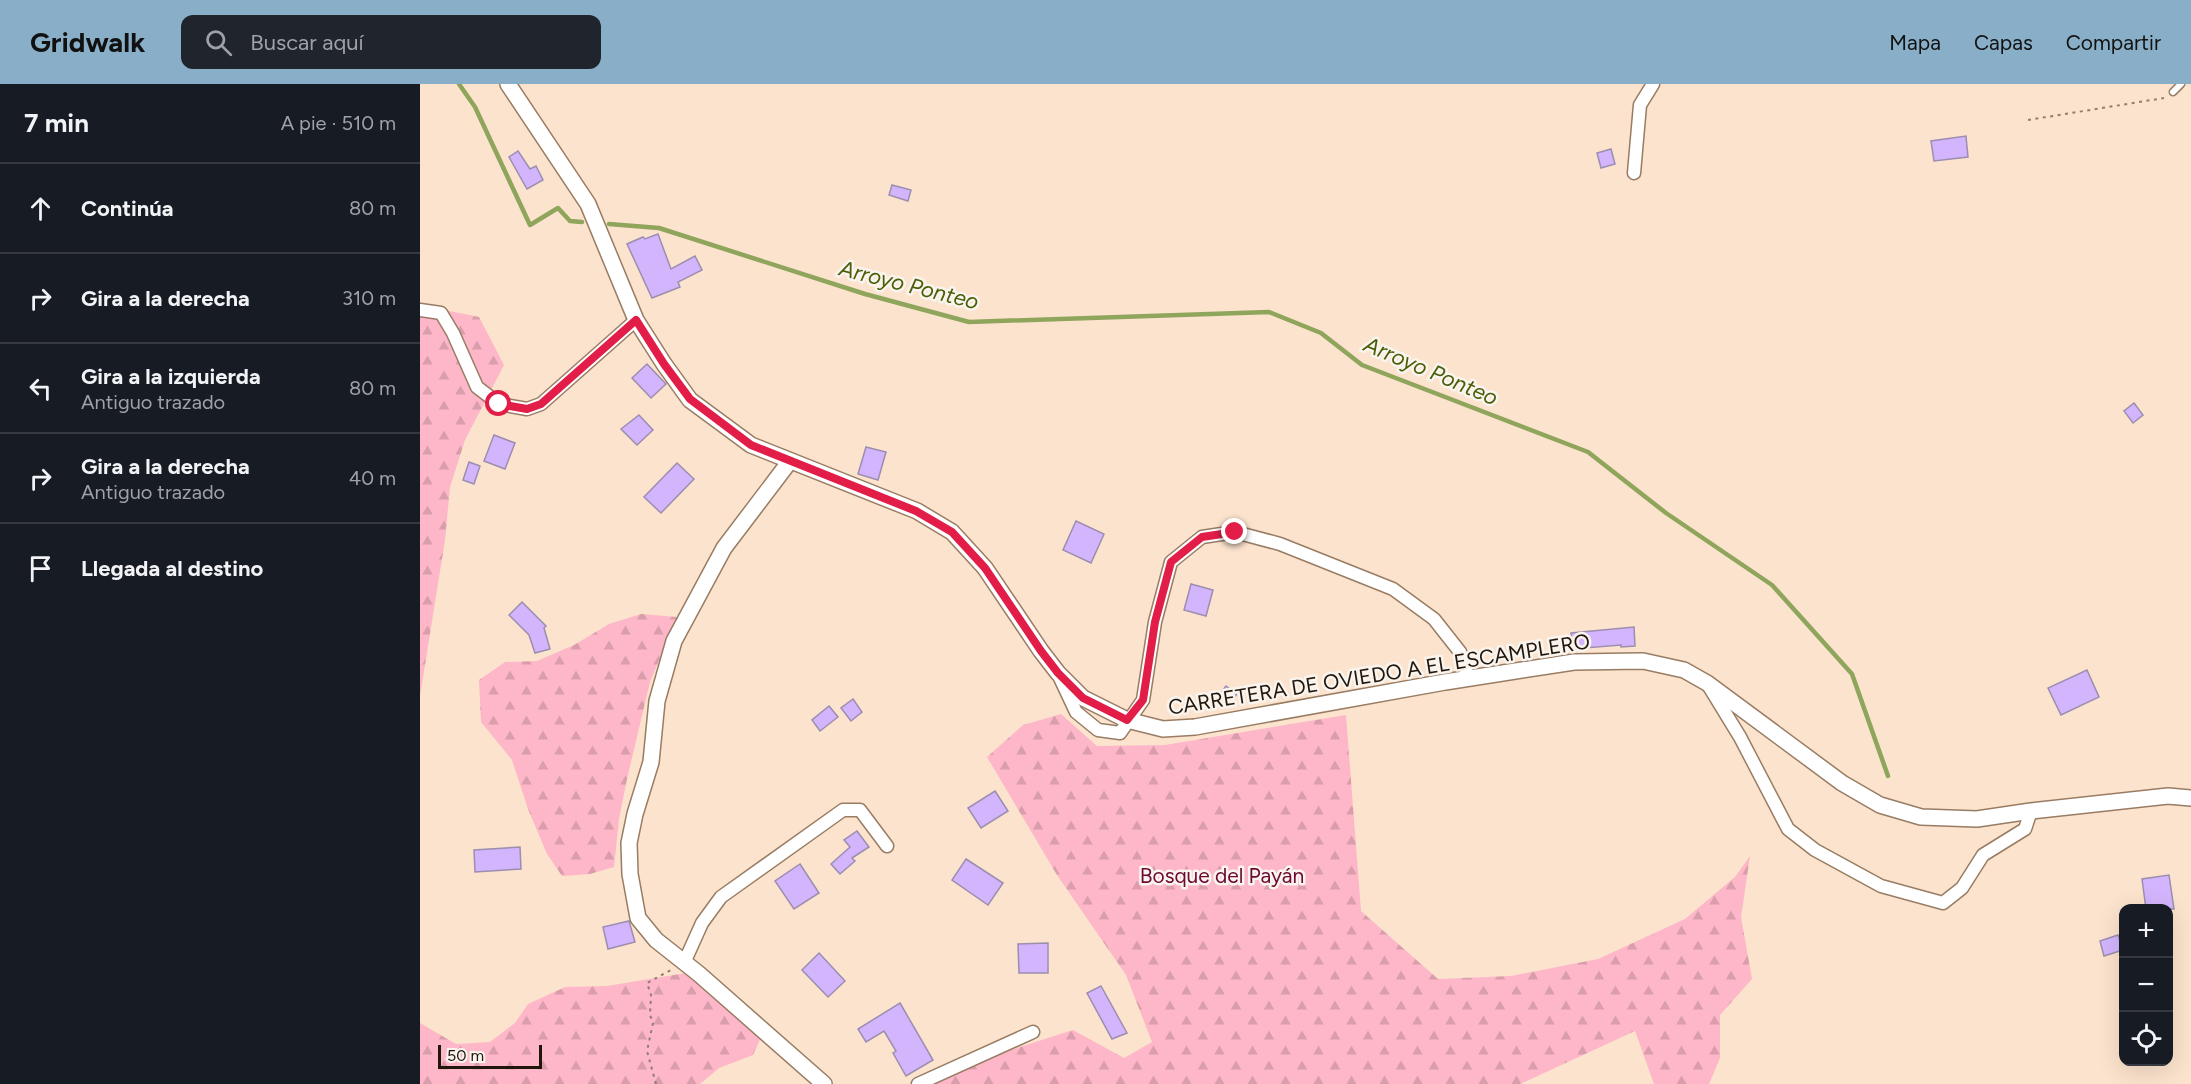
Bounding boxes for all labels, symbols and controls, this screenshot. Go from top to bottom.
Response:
search box [181,15,601,69]
text: Gridwalk [30,25,145,59]
icon: search [202,26,235,59]
text: Buscar aquí [250,29,364,56]
text: Mapa [1889,30,1941,55]
text: Capas [1974,30,2033,55]
text: Compartir [2066,30,2161,55]
text: 7 min [24,107,89,139]
text: A pie · 510 m [281,111,396,135]
icon: ahead [24,192,57,225]
text: Continúa [81,195,174,222]
text: 80 m [349,196,396,220]
water label: Arroyo Ponteo [835,254,982,315]
icon: right [24,282,57,315]
text: Gira a la derecha [81,285,250,312]
text: 310 m [342,286,396,310]
water label: Arroyo Ponteo [1359,330,1502,411]
text: Gira a la izquierda [81,363,261,390]
icon: left [24,372,57,405]
text: 80 m [349,376,396,400]
text: Antiguo trazado [81,390,225,414]
route start [485,390,511,416]
text: Gira a la derecha [81,453,250,480]
icon: right [24,462,57,495]
text: 40 m [349,466,396,490]
text: Antiguo trazado [81,480,225,504]
route end [1221,518,1247,544]
icon: arrive [24,552,57,585]
text: Llegada al destino [81,555,263,582]
street label: CARRETERA DE OVIEDO A EL ESCAMPLERO [1166,628,1592,720]
park label: Bosque del Payán [1140,863,1304,888]
map controls [2119,904,2173,1066]
button: + [2119,904,2173,958]
button: − [2119,958,2173,1012]
button: locate [2119,1012,2173,1066]
scale bar [438,1042,542,1070]
text: 50 m [447,1046,484,1065]

